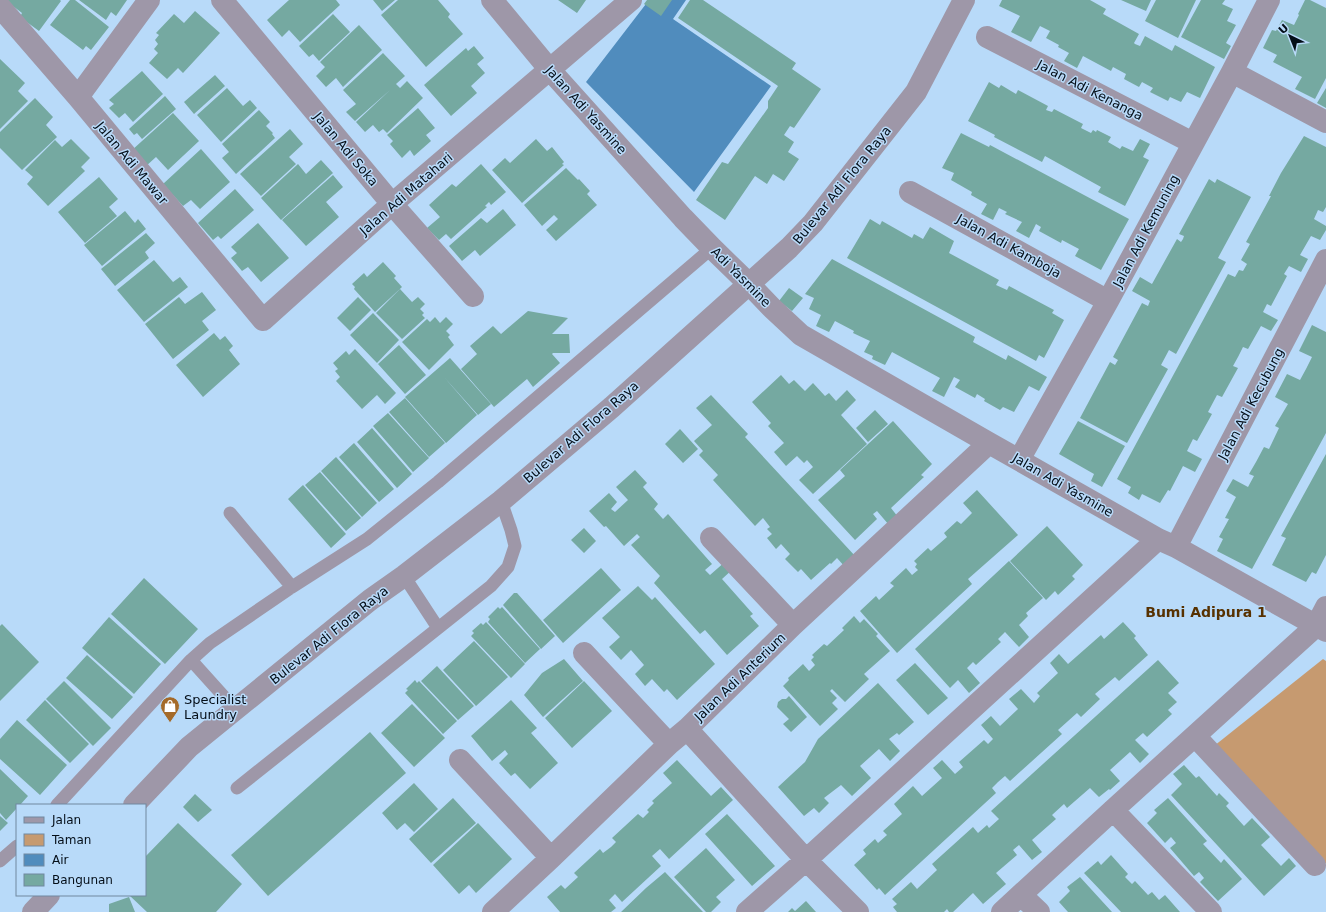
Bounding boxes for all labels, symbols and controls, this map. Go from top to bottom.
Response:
north arrow [1270,16,1310,56]
text: U [1276,21,1291,37]
street label: Jalan Adi Kenanga [1034,56,1146,123]
street label: Jalan Adi Yasmine [542,62,630,157]
street label: Jalan Adi Soka [310,108,381,189]
street label: Jalan Adi Mawar [92,118,171,208]
street label: Bulevar Adi Flora Raya [790,123,894,247]
street label: Jalan Adi Matahari [356,150,455,239]
street label: Jalan Adi Kemuning [1109,172,1182,291]
street label: Jalan Adi Kamboja [953,211,1064,281]
street label: Adi Yasmine [708,244,774,310]
street label: Jalan Adi Kecubung [1215,345,1287,463]
street label: Bulevar Adi Flora Raya [520,378,642,486]
street label: Jalan Adi Yasmine [1009,450,1116,520]
street label: Bulevar Adi Flora Raya [267,583,391,687]
district label: Bumi Adipura 1 [1145,604,1267,620]
street label: Jalan Adi Anterium [691,630,789,725]
place label: Specialist Laundry [184,692,246,722]
shop icon: Specialist Laundry [159,695,181,723]
legend [16,804,146,896]
text: Jalan [51,813,81,827]
text: Taman [51,833,91,847]
text: Air [52,853,69,867]
text: Bangunan [52,873,113,887]

